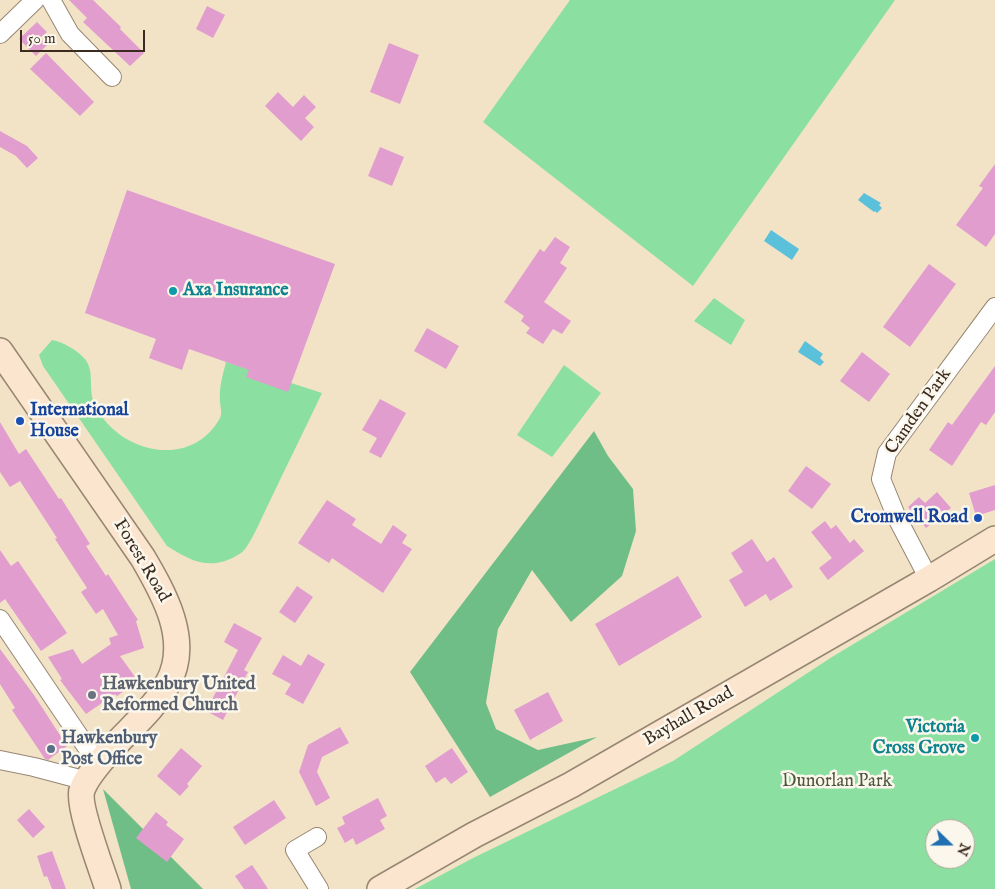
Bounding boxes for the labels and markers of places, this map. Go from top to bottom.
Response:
place label: Axa Insurance [183,280,289,302]
marker: Axa Insurance [167,285,179,297]
place label: International House [30,400,129,442]
marker: International House [14,415,26,427]
place label: Cromwell Road [851,507,968,529]
marker: Cromwell Road [972,512,984,524]
place label: Hawkenbury United Reformed Church [102,674,255,716]
marker: Hawkenbury United Reformed Church [86,689,98,701]
place label: Victoria Cross Grove [873,717,965,760]
place label: Hawkenbury Post Office [61,728,157,771]
marker: Victoria Cross Grove [969,732,981,744]
marker: Hawkenbury Post Office [45,743,57,755]

